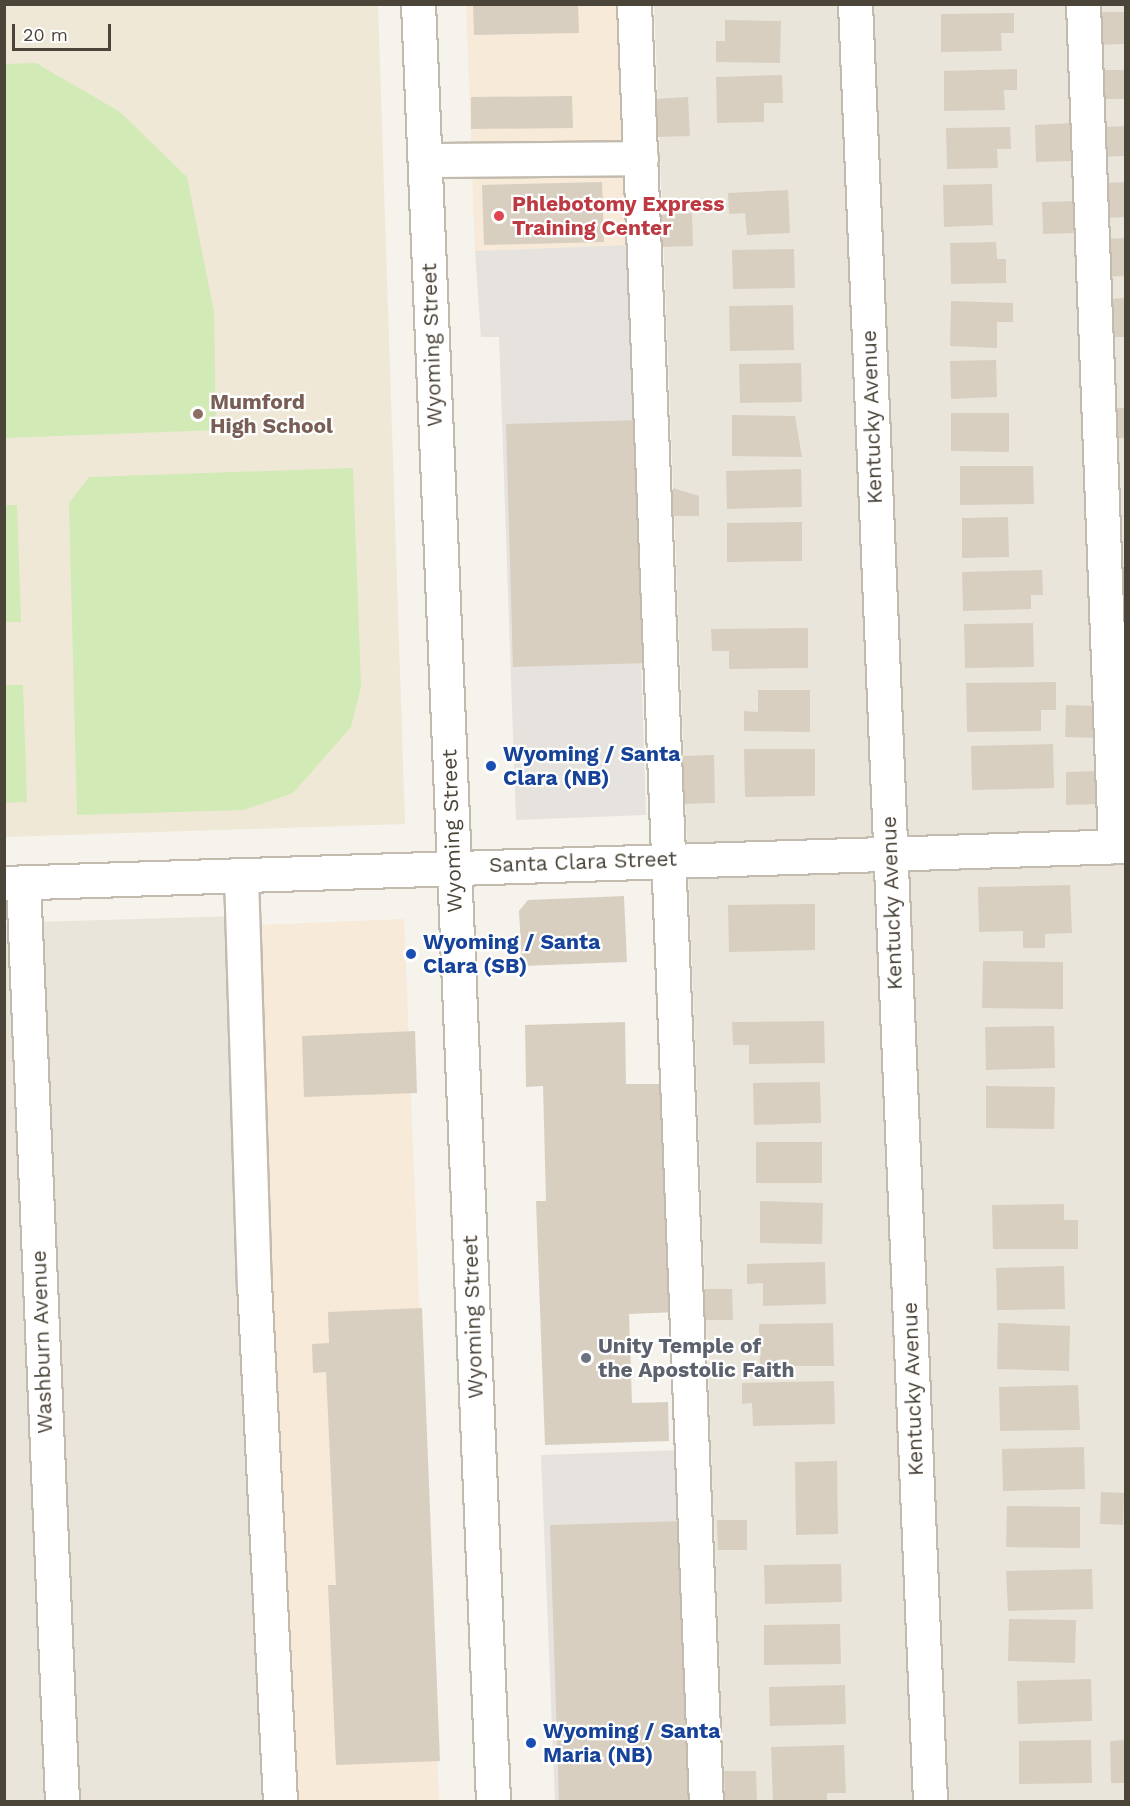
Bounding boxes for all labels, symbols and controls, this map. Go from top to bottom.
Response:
scale bar [15,12,114,50]
text: 20 m [23,24,68,45]
place label: Phlebotomy Express Training Center [512,191,725,241]
marker: Phlebotomy Express Training Center [490,207,508,225]
street label: Wyoming Street [417,263,447,427]
street label: Kentucky Avenue [856,329,888,505]
place label: Mumford High School [210,389,333,439]
marker: Mumford High School [191,407,205,421]
place label: Wyoming / Santa Clara (NB) [503,741,680,791]
street label: Wyoming Street [437,749,467,913]
marker: Wyoming / Santa Clara (NB) [484,759,498,773]
street label: Kentucky Avenue [876,815,908,991]
street label: Santa Clara Street [488,846,678,878]
place label: Wyoming / Santa Clara (SB) [423,929,600,979]
marker: Wyoming / Santa Clara (SB) [404,947,418,961]
street label: Wyoming Street [458,1235,488,1399]
street label: Washburn Avenue [26,1249,58,1435]
street label: Kentucky Avenue [897,1301,929,1477]
place label: Unity Temple of the Apostolic Faith [598,1333,795,1383]
marker: Unity Temple of the Apostolic Faith [579,1351,593,1365]
place label: Wyoming / Santa Maria (NB) [543,1718,720,1768]
marker: Wyoming / Santa Maria (NB) [524,1736,538,1750]

